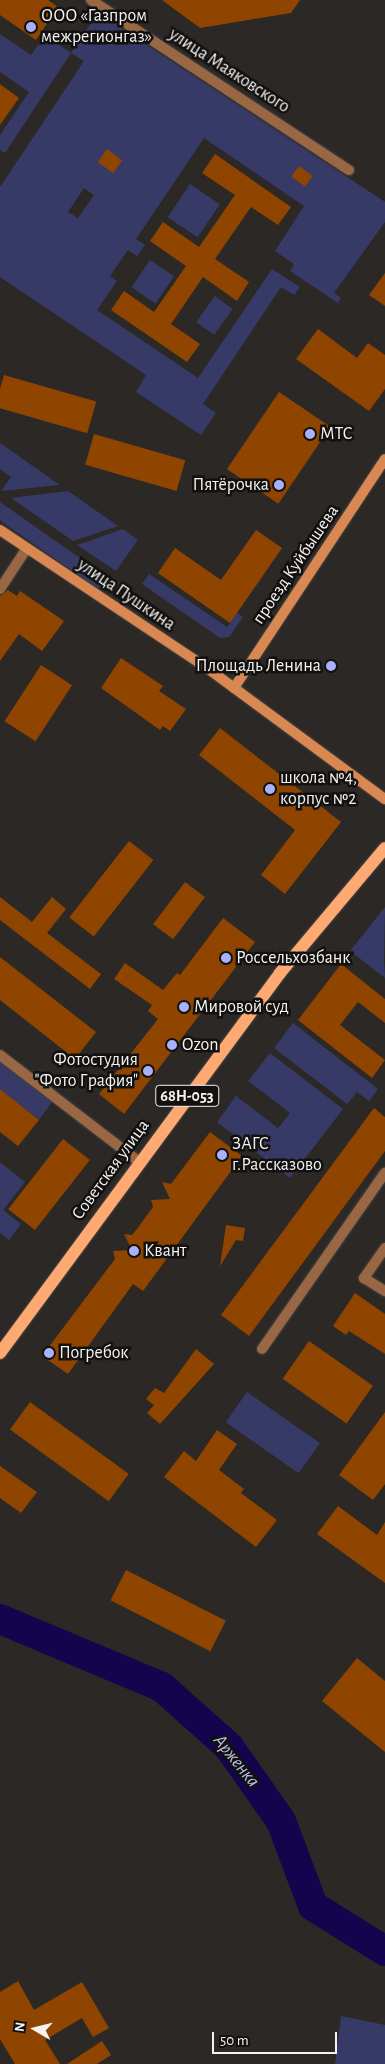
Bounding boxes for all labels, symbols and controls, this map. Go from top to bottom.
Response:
place label: ООО «Газпром межрегионгаз» [41,6,152,48]
marker: ООО «Газпром межрегионгаз» [25,21,37,33]
street label: улица Маяковского [165,24,293,118]
place label: МТС [320,423,353,445]
marker: МТС [304,428,316,440]
place label: Пятёрочка [192,474,269,496]
marker: Пятёрочка [273,479,285,491]
street label: проезд Куйбышева [248,501,344,629]
street label: улица Пушкина [73,554,179,636]
place label: Площадь Ленина [196,655,321,677]
marker: Площадь Ленина [325,660,337,672]
place label: школа №4, корпус №2 [280,768,357,811]
marker: школа №4, корпус №2 [264,783,276,795]
place label: Россельхозбанк [236,947,351,969]
marker: Россельхозбанк [220,952,232,964]
place label: Мировой суд [194,996,289,1018]
marker: Мировой суд [178,1001,190,1013]
place label: Ozon [182,1034,219,1056]
marker: Ozon [166,1039,178,1051]
place label: Фотостудия "Фото Графия" [35,1050,138,1092]
marker: Фотостудия "Фото Графия" [142,1065,154,1077]
road number: 68Н-053 [154,1082,220,1110]
street label: Советская улица [67,1116,155,1224]
place label: ЗАГС г.Рассказово [232,1134,322,1176]
marker: ЗАГС г.Рассказово [216,1149,228,1161]
place label: Квант [144,1240,187,1262]
marker: Квант [128,1245,140,1257]
place label: Погребок [59,1342,128,1364]
marker: Погребок [43,1347,55,1359]
water label: Арженка [208,1730,264,1792]
north arrow [10,2004,60,2054]
text: N [13,2021,28,2033]
scale bar [215,2022,340,2054]
text: 50 m [220,2033,249,2048]

